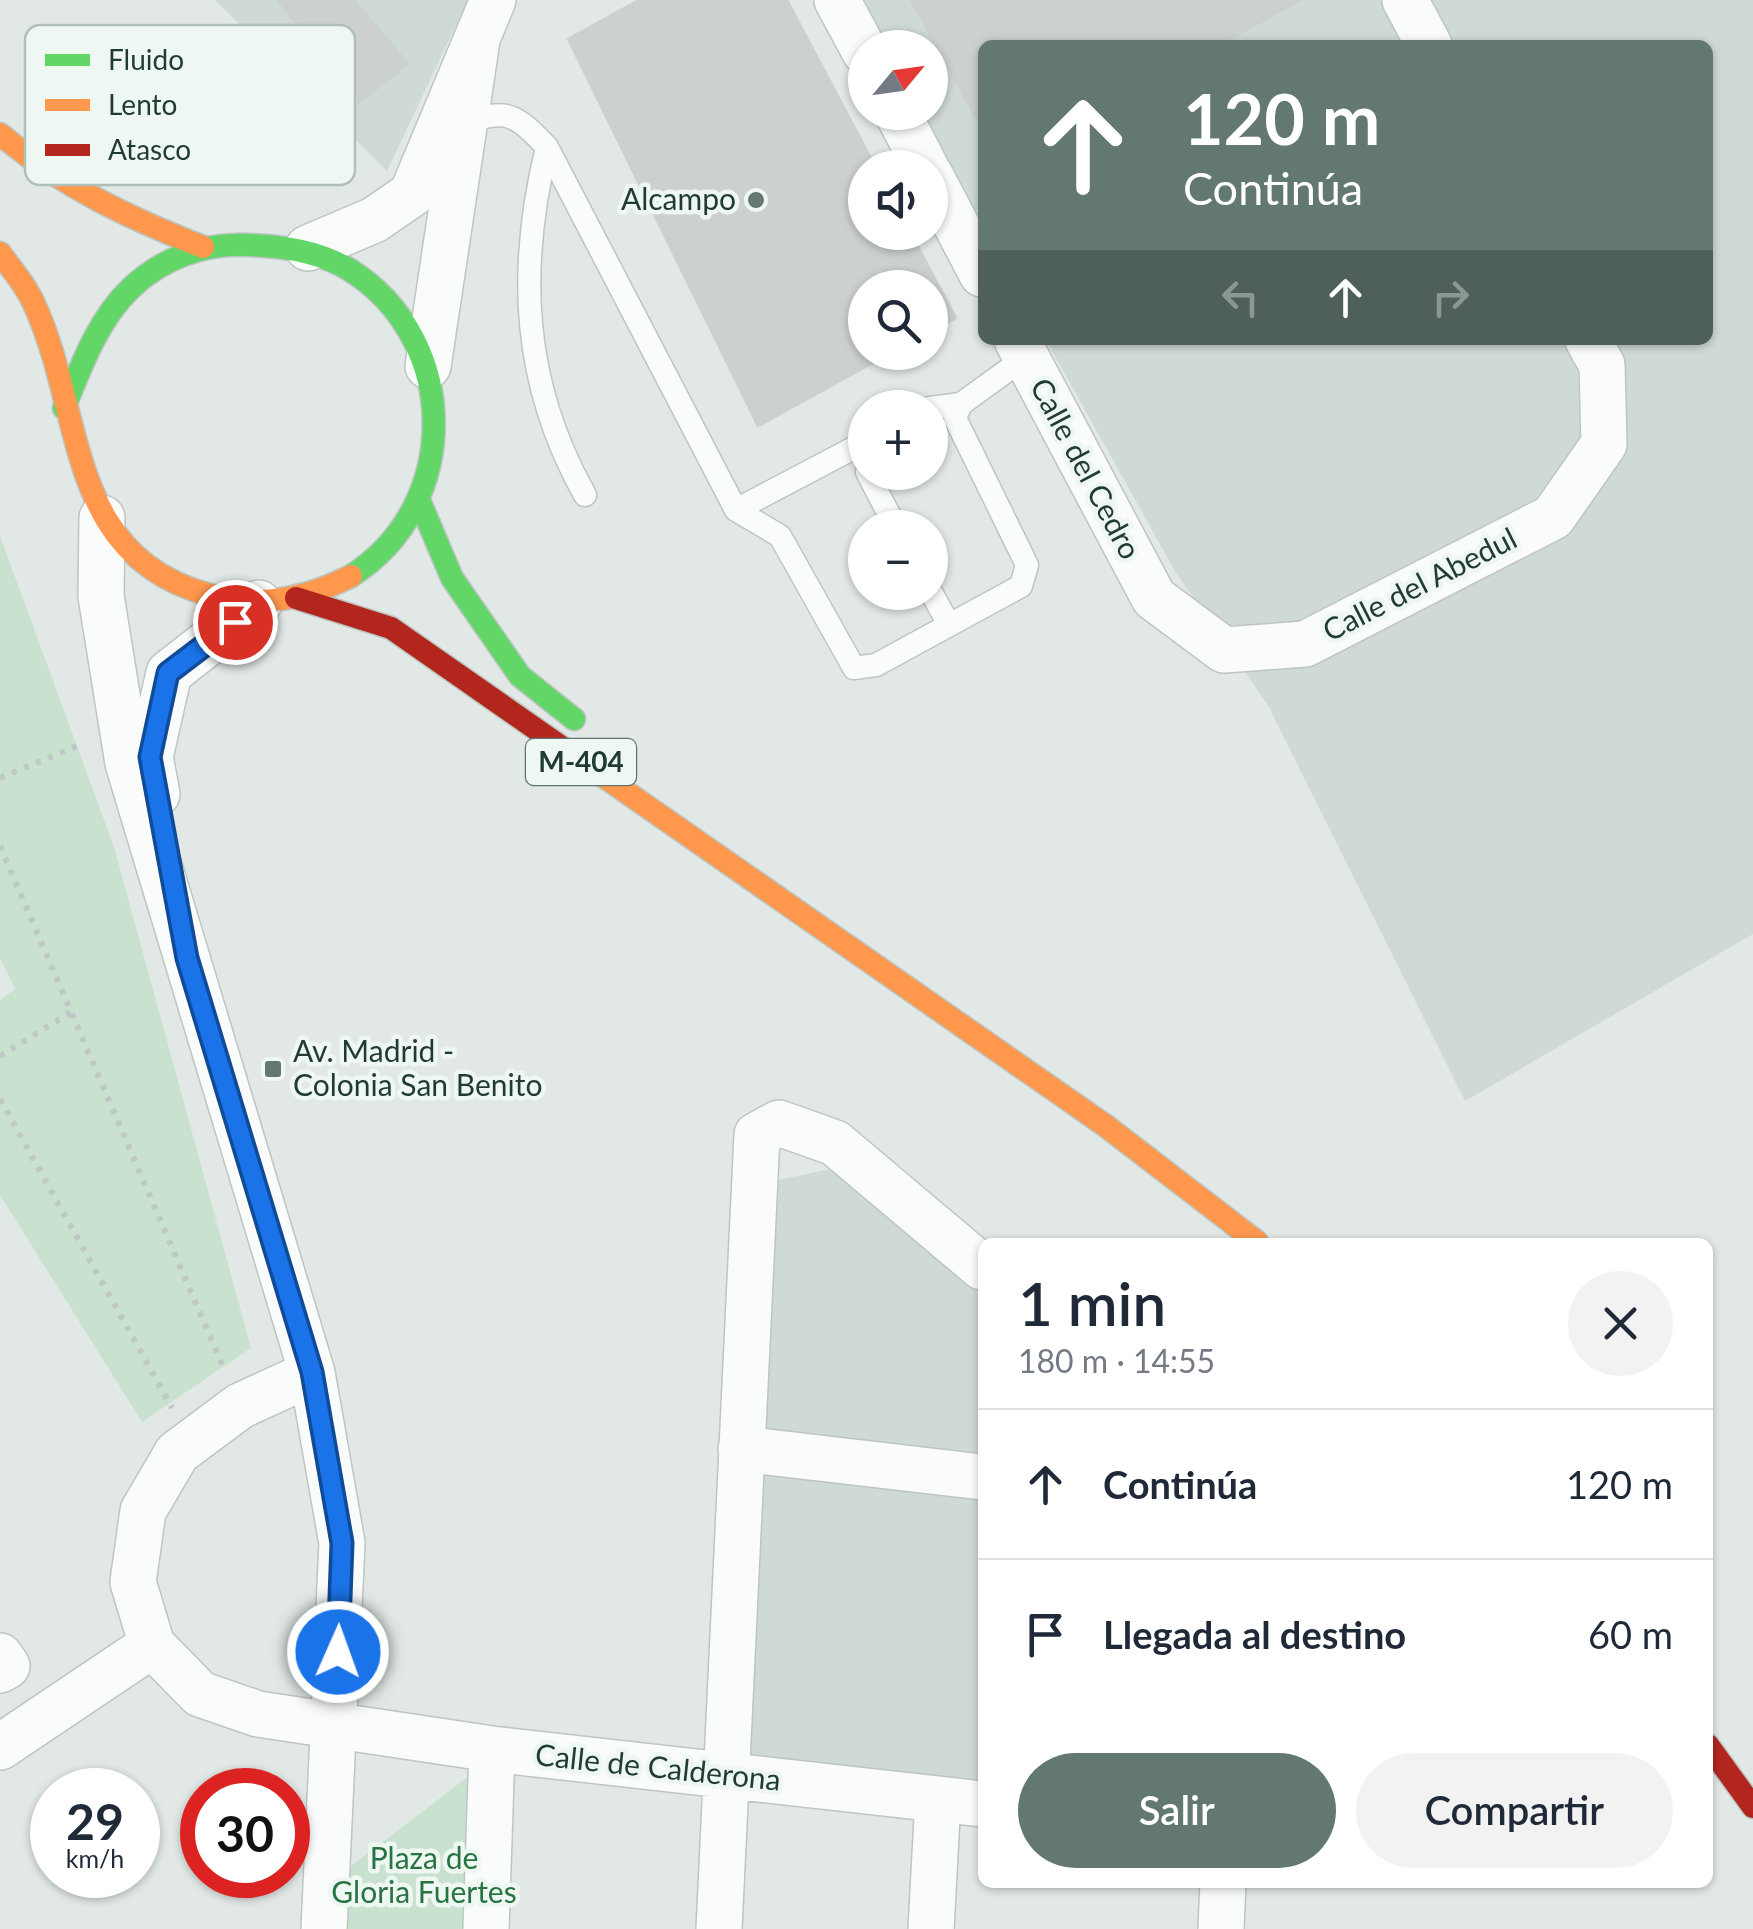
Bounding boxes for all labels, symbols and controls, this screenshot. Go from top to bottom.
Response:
legend [25,25,355,185]
north arrow [848,30,948,130]
map controls [848,30,948,610]
text: Fluido [108,42,184,76]
text: 120 m [1183,76,1380,160]
icon: ahead [1018,80,1148,210]
text: Lento [108,87,177,121]
text: Atasco [108,132,191,166]
button: sound [848,150,948,250]
text: Continúa [1183,161,1363,215]
place label: Alcampo [621,180,736,216]
marker: Alcampo [745,189,767,211]
button: search [848,270,948,370]
icon: left [1213,270,1268,325]
icon: ahead [1318,270,1373,325]
icon: right [1423,270,1478,325]
street label: Calle del Cedro [1024,371,1150,565]
button: + [848,390,948,490]
button: − [848,510,948,610]
street label: Calle del Abedul [1316,519,1522,647]
pin [193,580,278,665]
icon: arrive [208,595,263,650]
road number: M-404 [526,739,636,785]
place label: Av. Madrid - Colonia San Benito [293,1032,542,1102]
marker: Av. Madrid - Colonia San Benito [262,1058,284,1080]
text: 1 min [1018,1267,1166,1339]
button: close [1568,1271,1673,1376]
text: 180 m · 14:55 [1018,1341,1215,1380]
icon: ahead [1018,1457,1073,1512]
text: Continúa [1103,1461,1257,1507]
text: 120 m [1566,1461,1673,1507]
position arrow [286,1600,390,1704]
icon: arrive [1018,1607,1073,1662]
text: Llegada al destino [1103,1611,1406,1657]
text: 60 m [1588,1611,1673,1657]
street label: Calle de Calderona [534,1735,783,1797]
button: Salir [1018,1753,1336,1868]
button: Compartir [1356,1753,1673,1868]
speed limit sign: 30 [180,1768,310,1898]
text: 29 [66,1791,124,1851]
park label: Plaza de Gloria Fuertes [331,1839,517,1909]
text: km/h [66,1843,124,1873]

